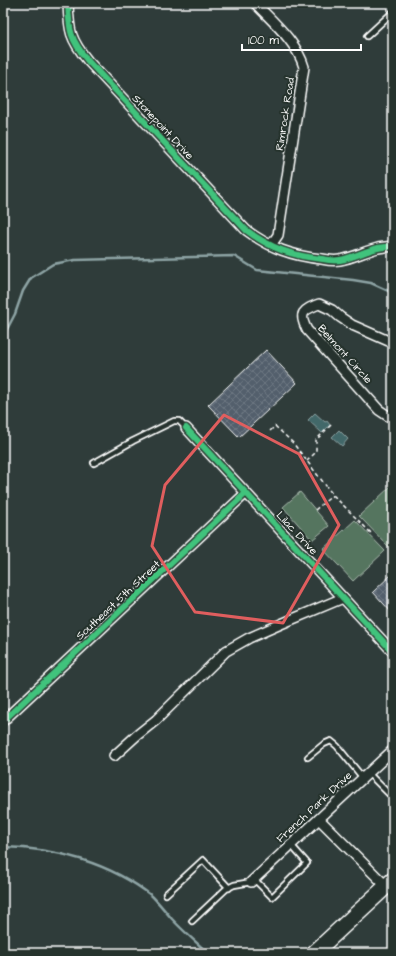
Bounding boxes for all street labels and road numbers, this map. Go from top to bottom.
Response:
street label: Rimrock Road [272,76,298,152]
street label: Stonepoint Drive [129,91,197,163]
street label: Belmont Circle [314,321,376,387]
street label: Lilac Drive [273,508,321,558]
street label: Southeast 5th Street [72,556,164,643]
street label: French Park Drive [273,768,355,846]

